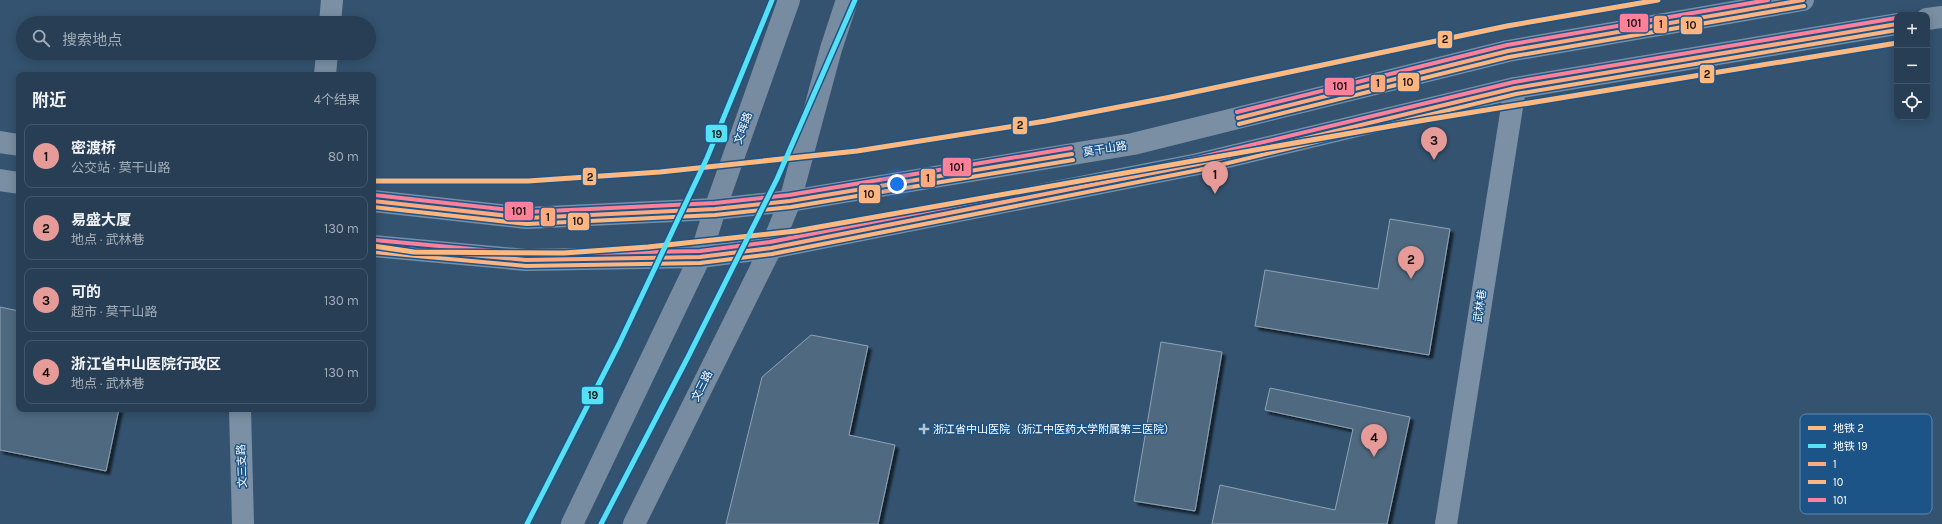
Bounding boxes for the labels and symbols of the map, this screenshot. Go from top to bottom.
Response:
line badge: 101 [1619,13,1649,33]
line badge: 1 [1653,15,1668,34]
line badge: 10 [1680,16,1703,35]
text: 101 [1627,17,1641,30]
text: 1 [1659,18,1663,31]
text: 10 [1686,19,1696,32]
line badge: 2 [1437,30,1453,49]
text: 2 [1442,33,1449,46]
line badge: 2 [1699,64,1715,84]
text: 2 [1704,68,1711,81]
line badge: 10 [1397,72,1420,92]
line badge: 1 [1370,74,1386,93]
text: 10 [1403,76,1413,89]
line badge: 101 [1324,77,1355,96]
text: 1 [1376,77,1380,90]
text: 101 [1333,80,1347,93]
street label: 文晖路 [731,110,755,146]
line badge: 2 [1012,116,1028,135]
text: 2 [1017,119,1024,132]
line badge: 19 [705,124,728,143]
pin: 3 [1421,127,1447,160]
text: 19 [712,128,723,141]
street label: 莫干山路 [1082,139,1128,159]
line badge: 101 [942,157,972,177]
text: 101 [950,161,964,174]
pin: 1 [1202,161,1228,194]
line badge: 2 [582,167,597,186]
line badge: 1 [920,168,936,188]
text: 2 [587,171,594,184]
text: 1 [926,172,930,185]
your location [887,174,907,194]
line badge: 10 [858,184,881,204]
text: 10 [864,188,874,201]
line badge: 101 [504,201,534,221]
text: 101 [512,205,526,218]
line badge: 1 [540,207,556,227]
text: 1 [546,211,550,224]
line badge: 10 [567,212,590,231]
text: 10 [573,215,583,228]
pin: 2 [1398,246,1424,279]
street label: 武林巷 [1471,289,1489,323]
street label: 文三路 [689,368,715,404]
line badge: 19 [581,386,604,405]
text: 19 [588,389,599,402]
legend [1800,414,1932,514]
text: 地铁 2 [1833,422,1864,435]
marker: 浙江省中山医院（浙江中医药大学附属第三医院） [918,423,930,435]
place label: 浙江省中山医院（浙江中医药大学附属第三医院） [933,423,1175,436]
pin: 4 [1361,424,1387,457]
text: 地铁 19 [1833,440,1868,453]
street label: 文三支路 [235,444,249,488]
text: 1 [1833,458,1837,471]
text: 10 [1833,476,1843,489]
text: 101 [1833,494,1847,507]

